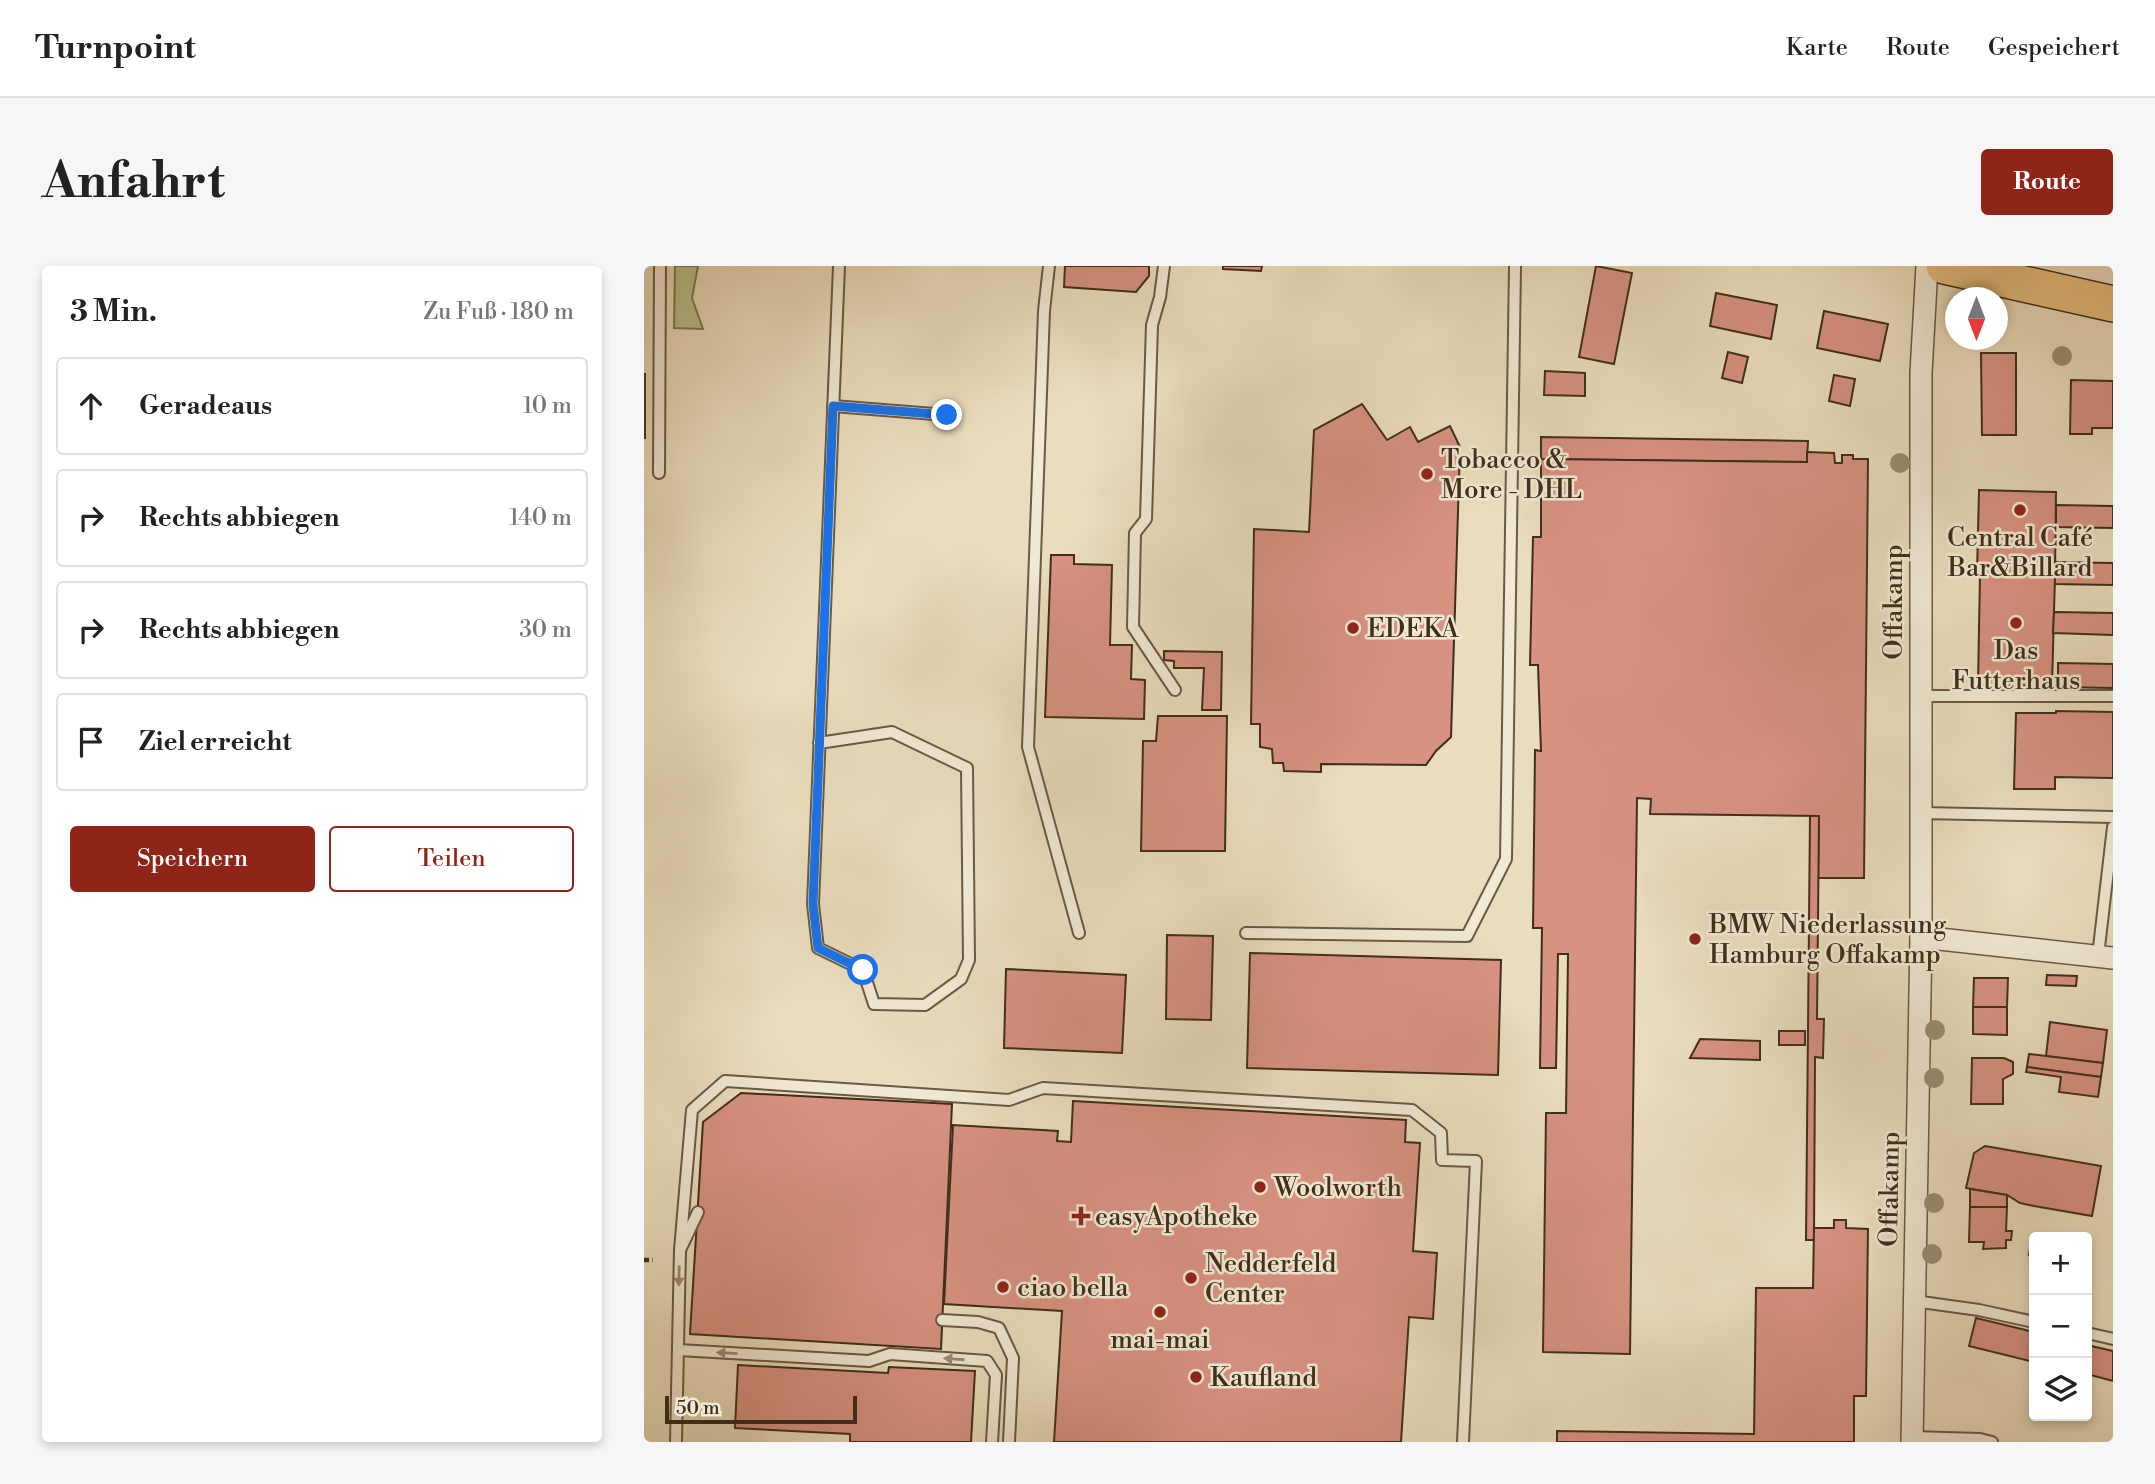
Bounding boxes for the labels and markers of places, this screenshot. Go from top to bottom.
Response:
place label: Tobacco & More - DHL [1441,444,1582,506]
marker: Tobacco & More - DHL [1419,466,1435,482]
marker: Central Café Bar&Billard [2012,502,2028,518]
place label: Central Café Bar&Billard [1947,522,2093,584]
place label: EDEKA [1367,613,1460,645]
marker: Das Futterhaus [2008,615,2024,631]
marker: EDEKA [1345,620,1361,636]
place label: Das Futterhaus [1952,635,2080,697]
place label: BMW Niederlassung Hamburg Offakamp [1708,909,1947,971]
marker: BMW Niederlassung Hamburg Offakamp [1687,931,1703,947]
place label: Woolworth [1273,1172,1402,1204]
marker: Woolworth [1252,1179,1268,1195]
place label: easyApotheke [1095,1201,1258,1233]
marker: easyApotheke [1073,1208,1089,1224]
place label: Nedderfeld Center [1205,1248,1336,1310]
marker: Nedderfeld Center [1183,1270,1199,1286]
place label: ciao bella [1017,1272,1129,1304]
marker: ciao bella [995,1279,1011,1295]
marker: mai-mai [1152,1304,1168,1320]
place label: mai-mai [1110,1324,1210,1356]
place label: Kaufland [1210,1362,1317,1394]
marker: Kaufland [1188,1369,1204,1385]

